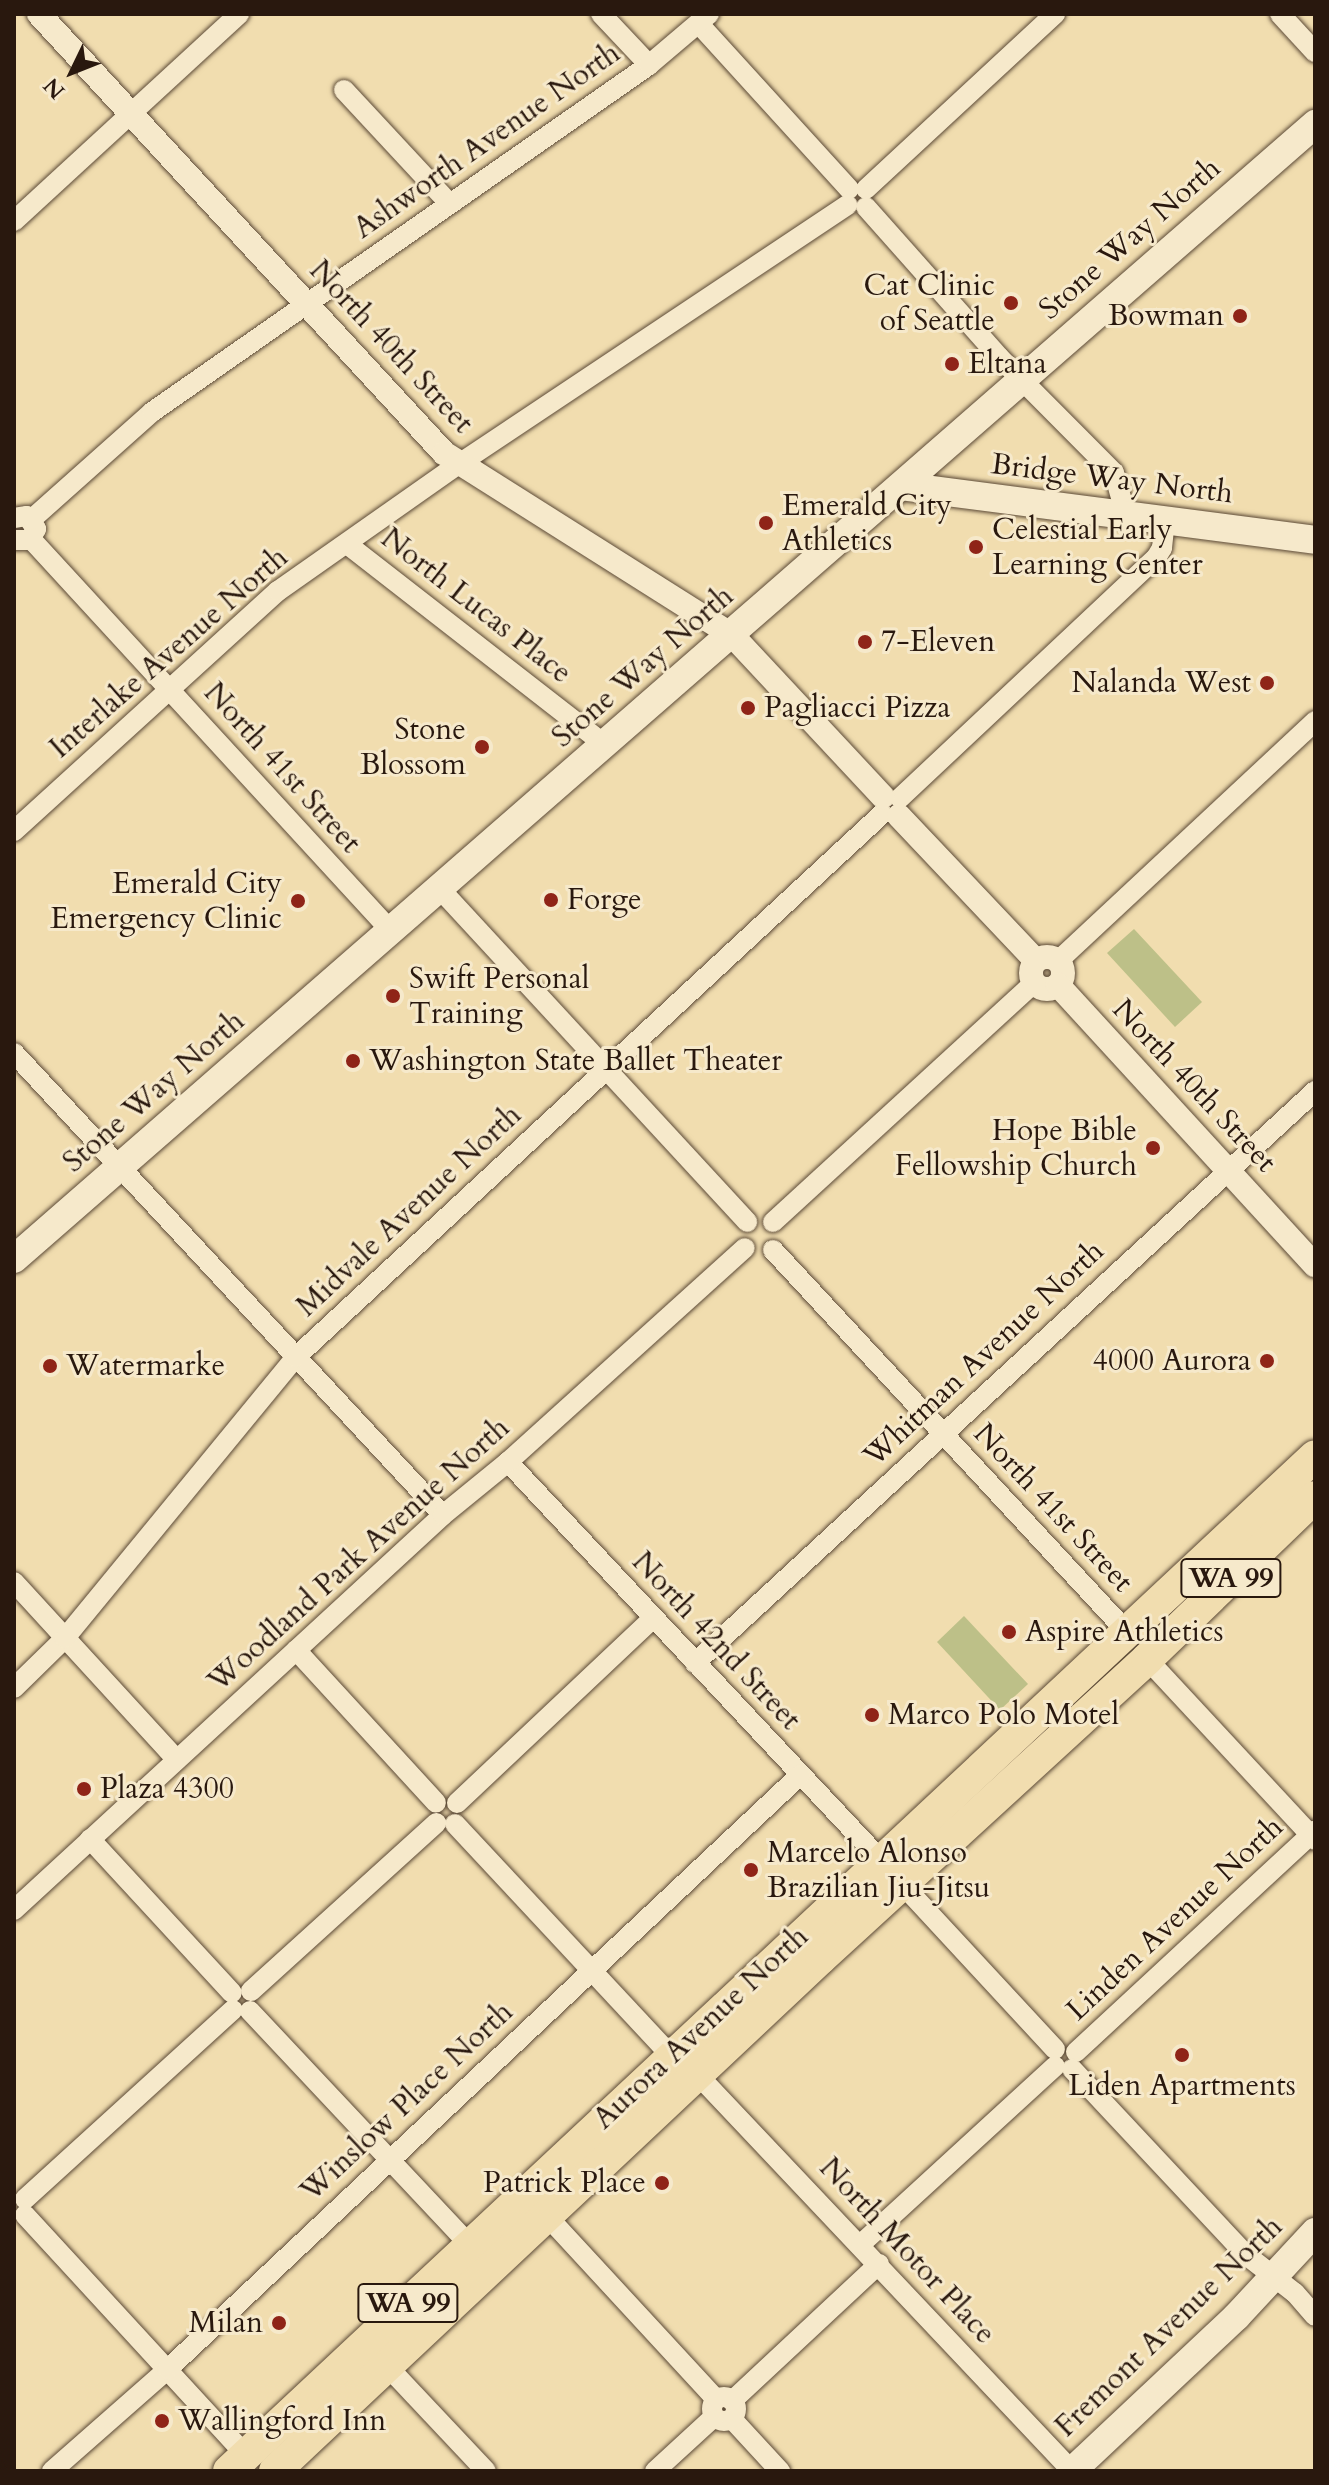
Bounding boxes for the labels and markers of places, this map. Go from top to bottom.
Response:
place label: Cat Clinic of Seattle [863,268,995,338]
marker: Cat Clinic of Seattle [1002,294,1020,312]
place label: Bowman [1108,298,1224,334]
marker: Bowman [1231,307,1249,325]
place label: Eltana [968,346,1047,382]
marker: Eltana [943,355,961,373]
place label: Emerald City Athletics [782,488,952,558]
place label: Celestial Early Learning Center [992,512,1203,582]
marker: Emerald City Athletics [757,514,775,532]
marker: Celestial Early Learning Center [967,538,985,556]
place label: 7-Eleven [881,624,995,660]
marker: 7-Eleven [856,633,874,651]
place label: Nalanda West [1072,665,1251,701]
marker: Nalanda West [1258,674,1276,692]
place label: Pagliacci Pizza [764,690,950,726]
marker: Pagliacci Pizza [739,699,757,717]
place label: Stone Blossom [360,712,466,782]
marker: Stone Blossom [473,738,491,756]
place label: Emerald City Emergency Clinic [50,866,282,936]
place label: Forge [567,882,642,918]
marker: Forge [542,891,560,909]
marker: Emerald City Emergency Clinic [289,892,307,910]
place label: Swift Personal Training [409,961,589,1032]
marker: Swift Personal Training [384,987,402,1005]
place label: Washington State Ballet Theater [369,1043,782,1079]
marker: Washington State Ballet Theater [344,1052,362,1070]
place label: Hope Bible Fellowship Church [895,1113,1137,1184]
marker: Hope Bible Fellowship Church [1144,1139,1162,1157]
place label: 4000 Aurora [1093,1343,1251,1379]
place label: Watermarke [66,1348,225,1384]
marker: 4000 Aurora [1258,1352,1276,1370]
marker: Watermarke [41,1357,59,1375]
place label: Aspire Athletics [1025,1614,1224,1650]
marker: Aspire Athletics [1000,1623,1018,1641]
place label: Marco Polo Motel [888,1697,1119,1733]
marker: Marco Polo Motel [863,1706,881,1724]
place label: Plaza 4300 [100,1771,234,1807]
marker: Plaza 4300 [75,1780,93,1798]
place label: Marcelo Alonso Brazilian Jiu-Jitsu [767,1835,990,1906]
marker: Marcelo Alonso Brazilian Jiu-Jitsu [742,1861,760,1879]
marker: Liden Apartments [1173,2046,1191,2064]
place label: Liden Apartments [1068,2068,1296,2104]
place label: Patrick Place [483,2165,646,2201]
marker: Patrick Place [653,2174,671,2192]
place label: Milan [189,2305,263,2341]
marker: Milan [270,2314,288,2332]
place label: Wallingford Inn [178,2403,386,2439]
marker: Wallingford Inn [153,2412,171,2430]

